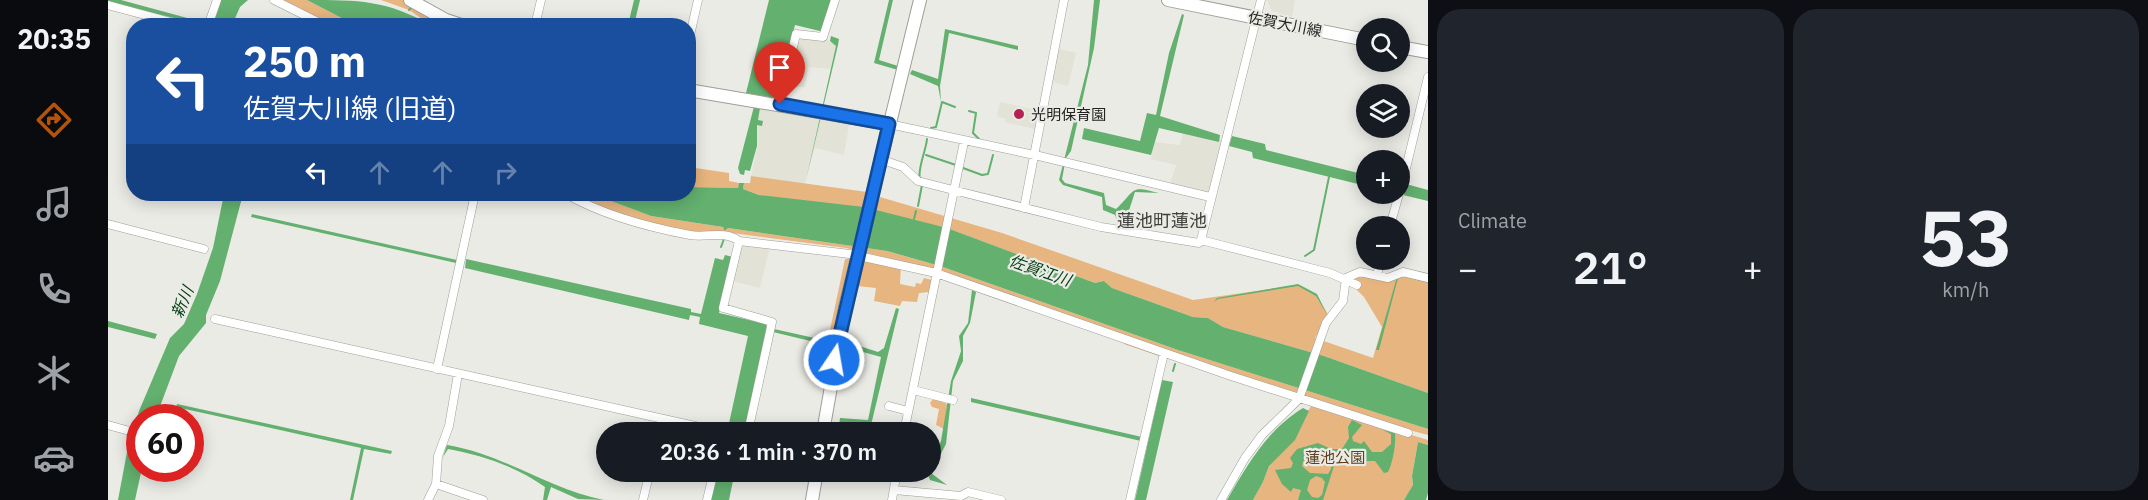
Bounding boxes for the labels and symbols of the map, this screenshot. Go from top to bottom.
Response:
street label: 佐賀大川線 [1246,8,1324,40]
pin [754,42,805,104]
place label: 光明保育園 [1031,105,1106,124]
marker: 光明保育園 [1012,107,1026,121]
district label: 蓮池町蓮池 [1117,209,1207,232]
water label: 佐賀江川 [1006,250,1075,291]
water label: 新川 [167,282,198,321]
position arrow [802,328,866,392]
speed limit sign: 60 [126,404,204,482]
park label: 蓮池公園 [1305,448,1365,467]

